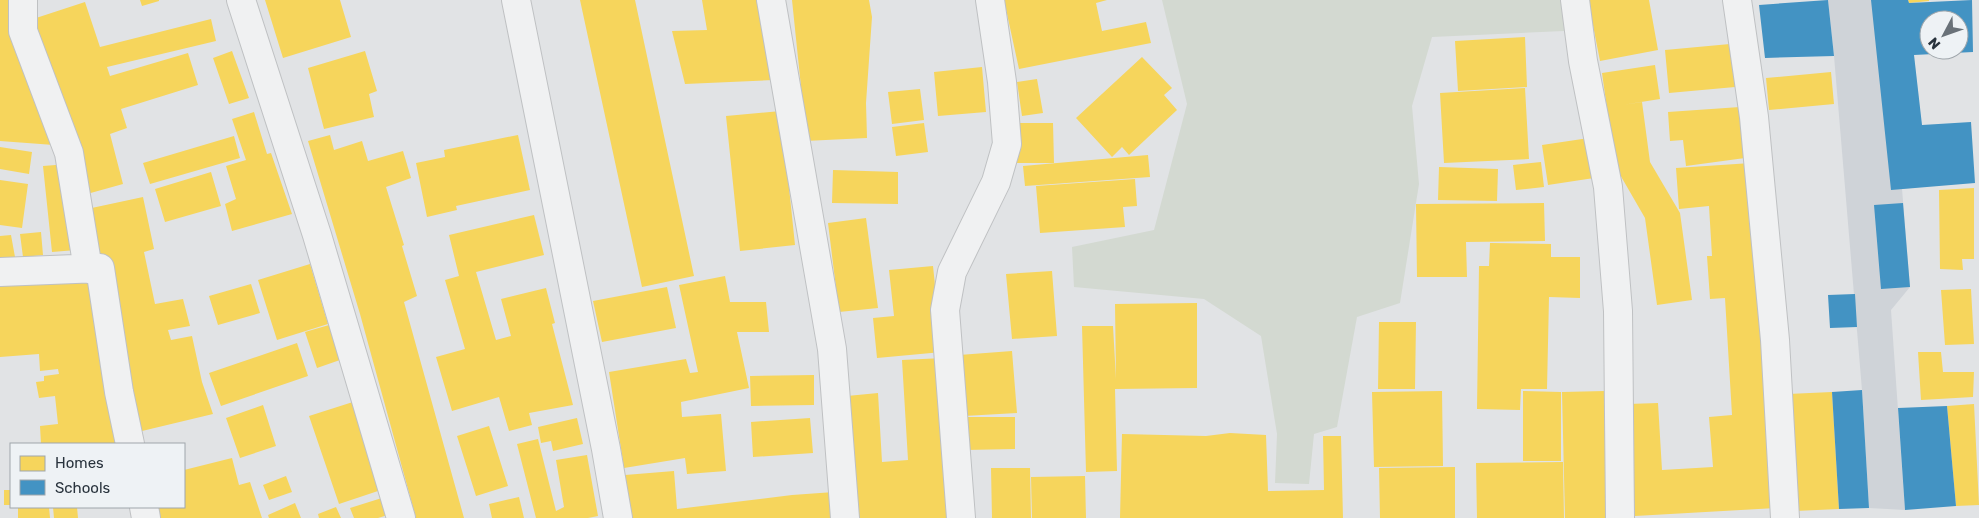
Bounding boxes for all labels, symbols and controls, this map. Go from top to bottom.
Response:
north arrow [1919,10,1969,60]
text: N [1925,34,1944,53]
legend [10,443,185,508]
text: Homes [55,454,104,472]
text: Schools [55,479,111,497]

